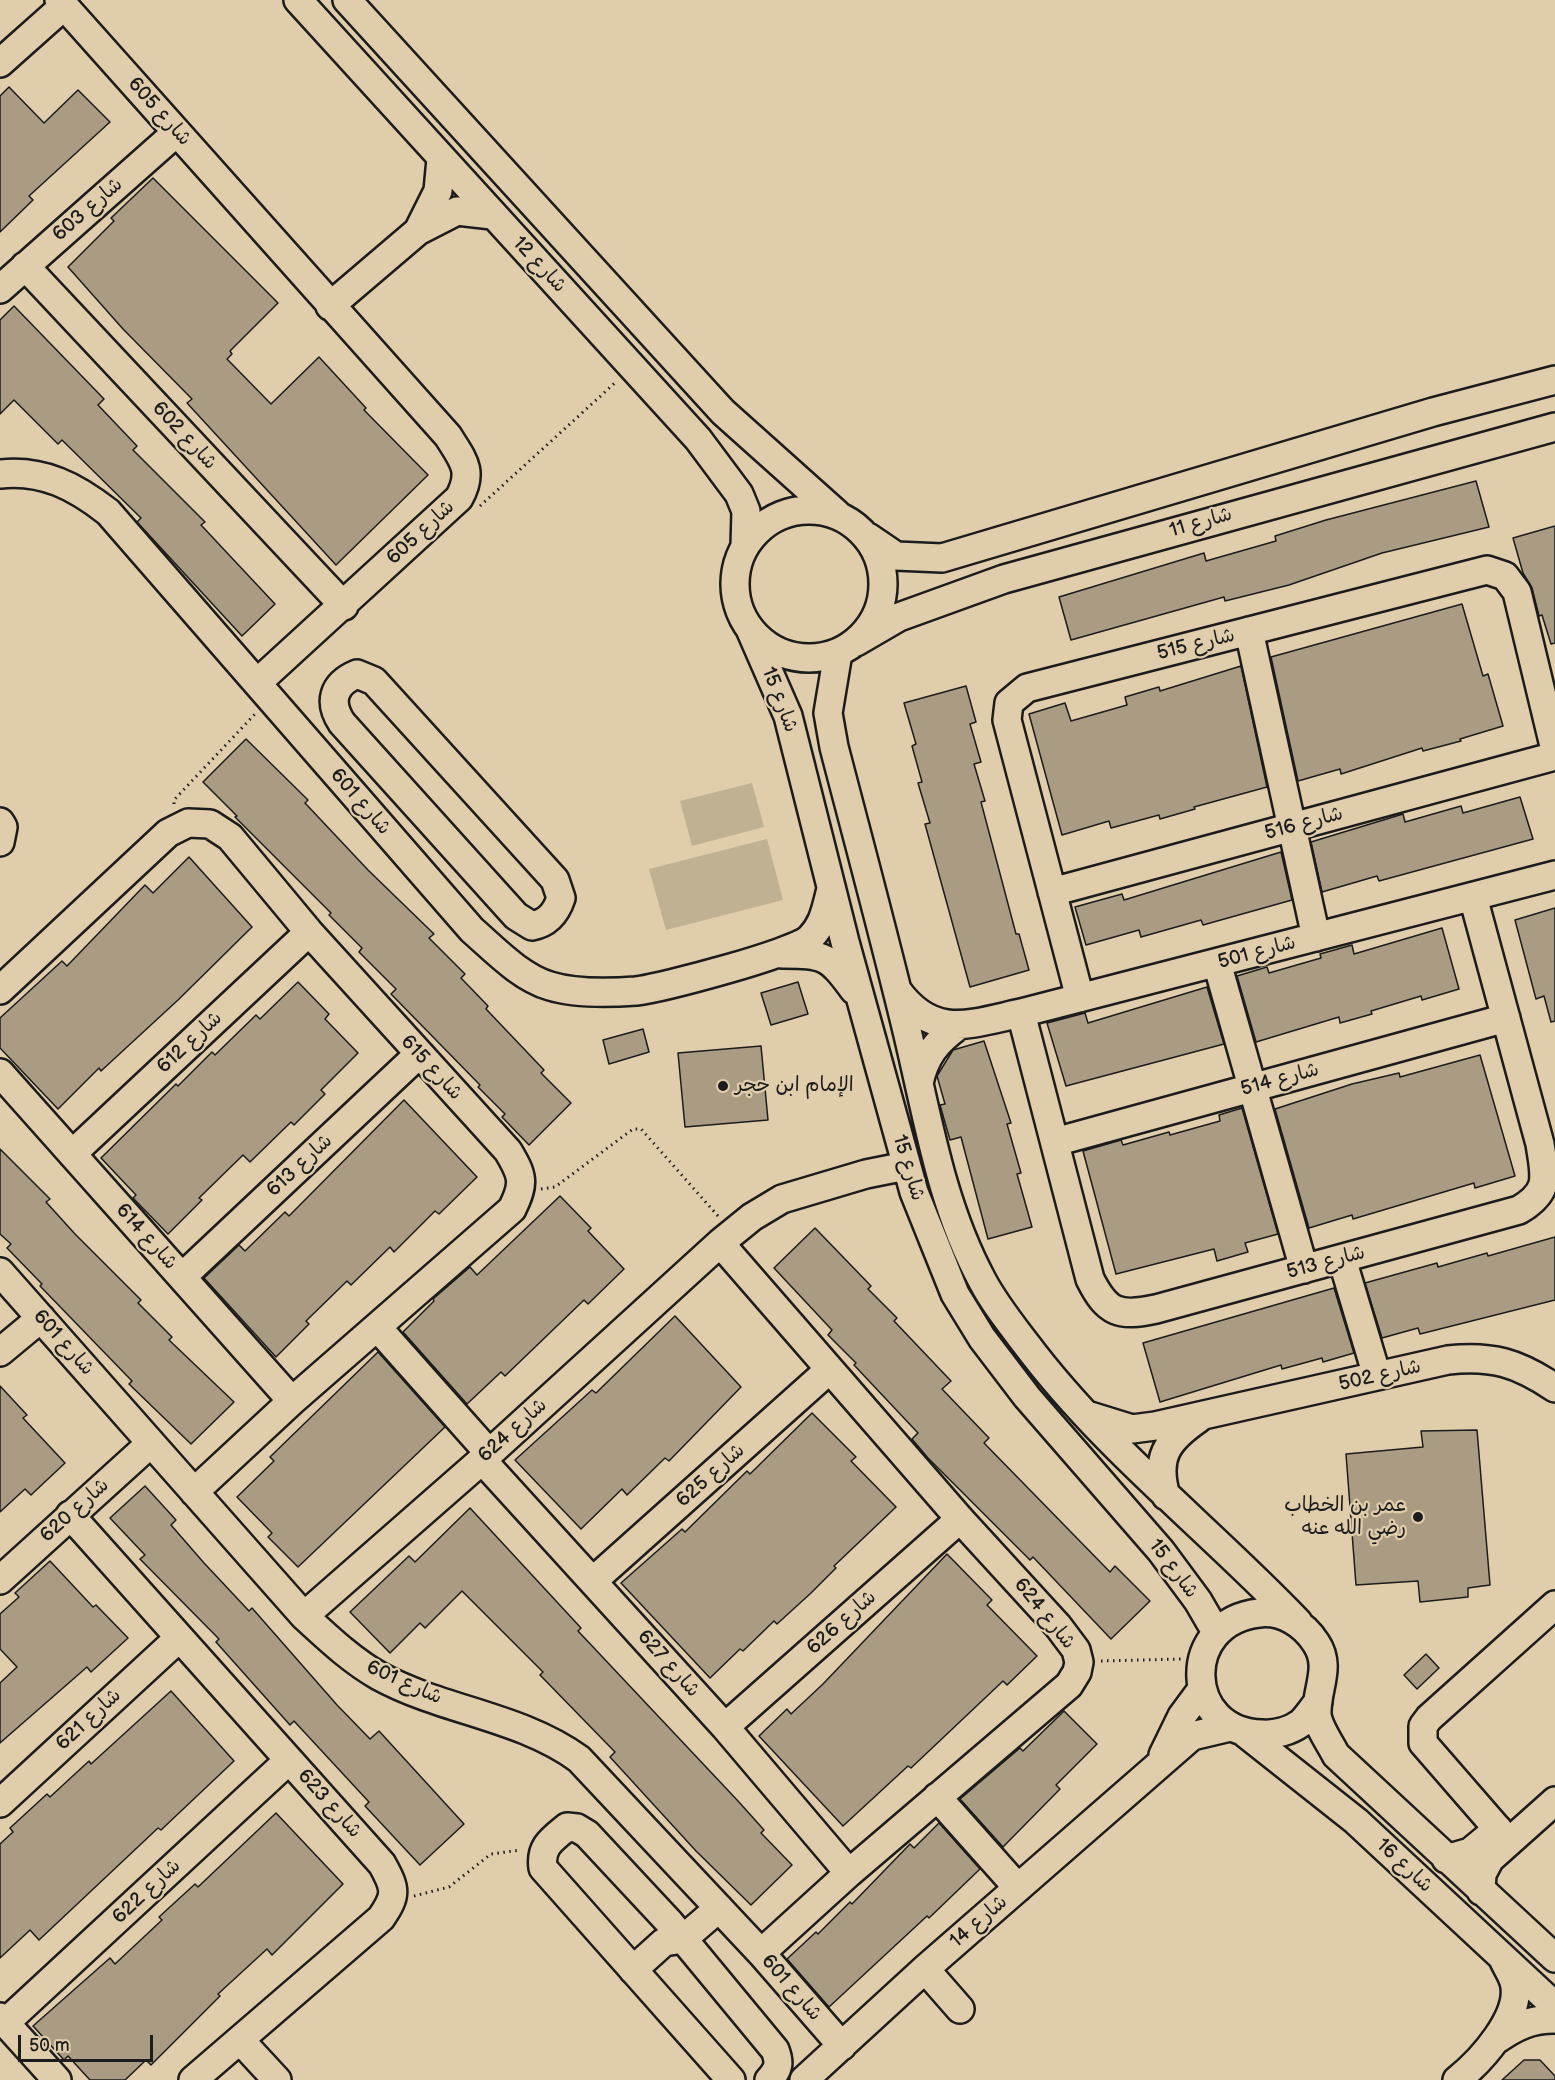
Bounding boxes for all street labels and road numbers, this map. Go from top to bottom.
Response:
street label: شارع 605 [122,73,196,151]
street label: شارع 603 [48,173,128,247]
street label: شارع 12 [507,232,571,298]
street label: شارع 602 [146,397,222,475]
street label: شارع 605 [382,496,460,570]
street label: شارع 11 [1167,503,1235,543]
street label: شارع 515 [1155,624,1237,666]
street label: شارع 15 [756,664,802,736]
street label: شارع 601 [325,764,395,840]
street label: شارع 516 [1262,802,1346,846]
street label: شارع 501 [1215,931,1299,975]
street label: شارع 612 [152,1007,228,1079]
street label: شارع 615 [395,1031,467,1105]
street label: شارع 514 [1238,1058,1322,1102]
street label: شارع 613 [262,1130,338,1202]
street label: شارع 15 [887,1132,929,1204]
street label: شارع 614 [110,1199,182,1275]
street label: شارع 513 [1284,1241,1368,1285]
street label: شارع 601 [27,1305,99,1381]
street label: شارع 502 [1337,1355,1423,1397]
street label: شارع 624 [474,1394,552,1468]
street label: شارع 625 [672,1439,750,1513]
street label: شارع 620 [36,1474,114,1548]
street label: شارع 15 [1143,1535,1203,1603]
street label: شارع 624 [1008,1574,1080,1654]
street label: شارع 626 [802,1586,882,1660]
street label: شارع 627 [631,1625,705,1703]
street label: شارع 601 [362,1656,446,1710]
street label: شارع 621 [52,1684,126,1756]
street label: شارع 623 [292,1765,366,1843]
street label: شارع 16 [1371,1834,1437,1898]
street label: شارع 622 [108,1854,186,1930]
street label: شارع 14 [945,1890,1013,1954]
street label: شارع 601 [756,1950,826,2026]

